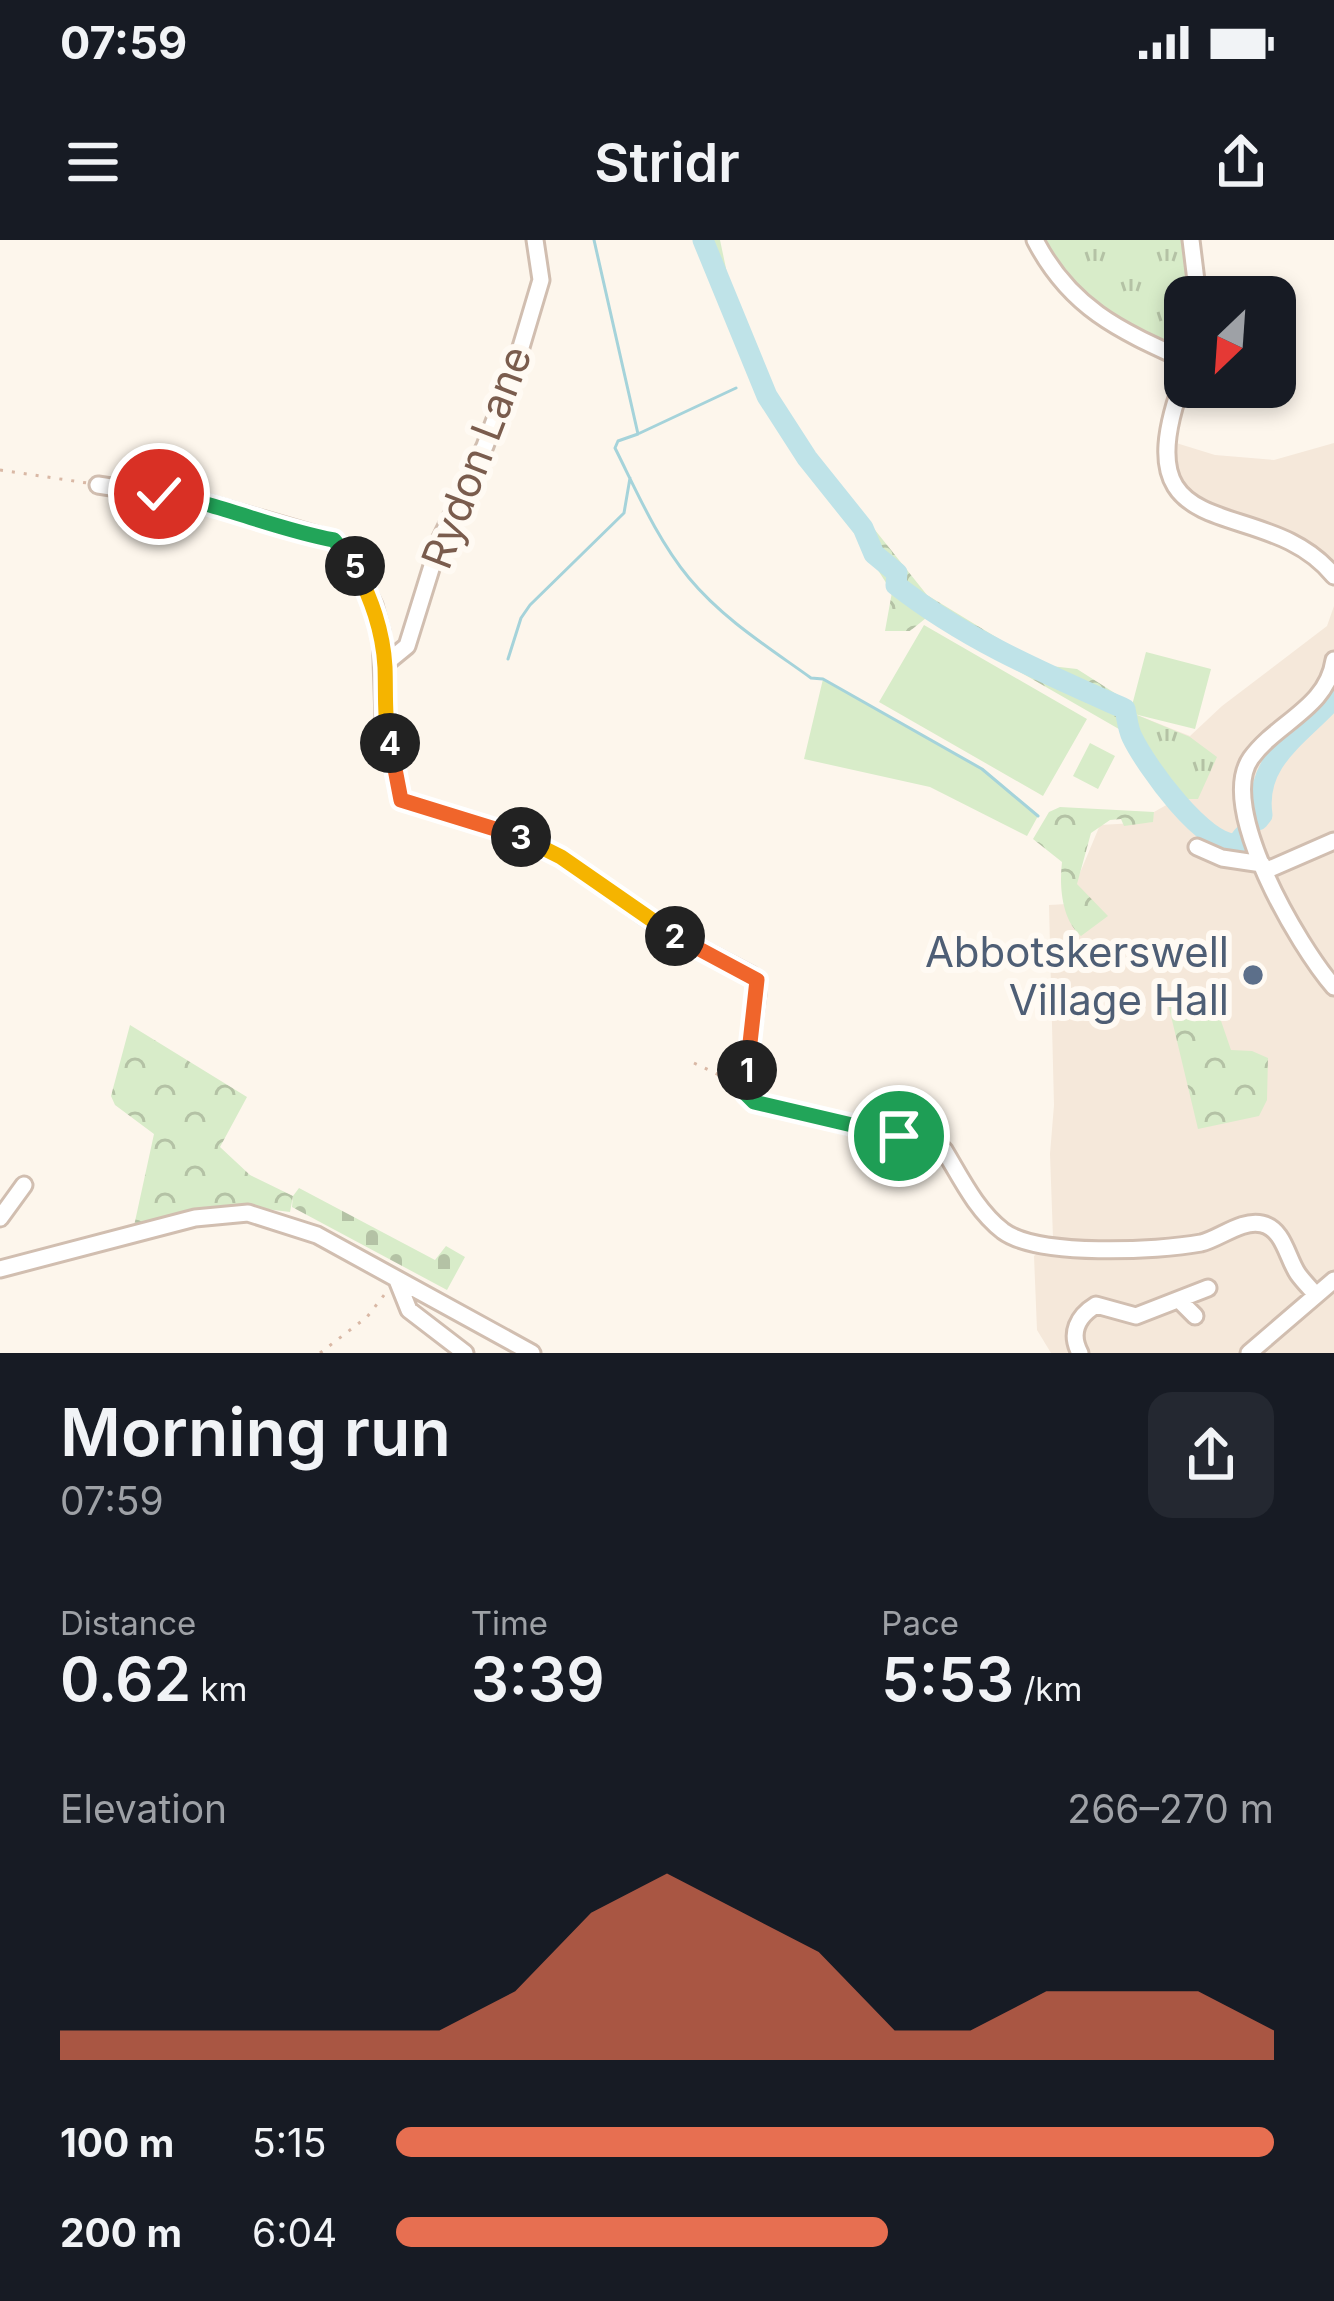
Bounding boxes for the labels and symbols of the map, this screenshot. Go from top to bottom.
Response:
north arrow [1164,276,1296,408]
street label: Rydon Lane [410,339,542,575]
pin [108,443,210,545]
pin: 5 [325,536,385,596]
pin: 4 [360,713,420,773]
pin: 3 [491,807,551,867]
pin: 2 [645,906,705,966]
place label: Abbotskerswell Village Hall [925,926,1229,1025]
marker: Abbotskerswell Village Hall [1240,962,1266,988]
pin: 1 [717,1040,777,1100]
pin [848,1085,950,1187]

